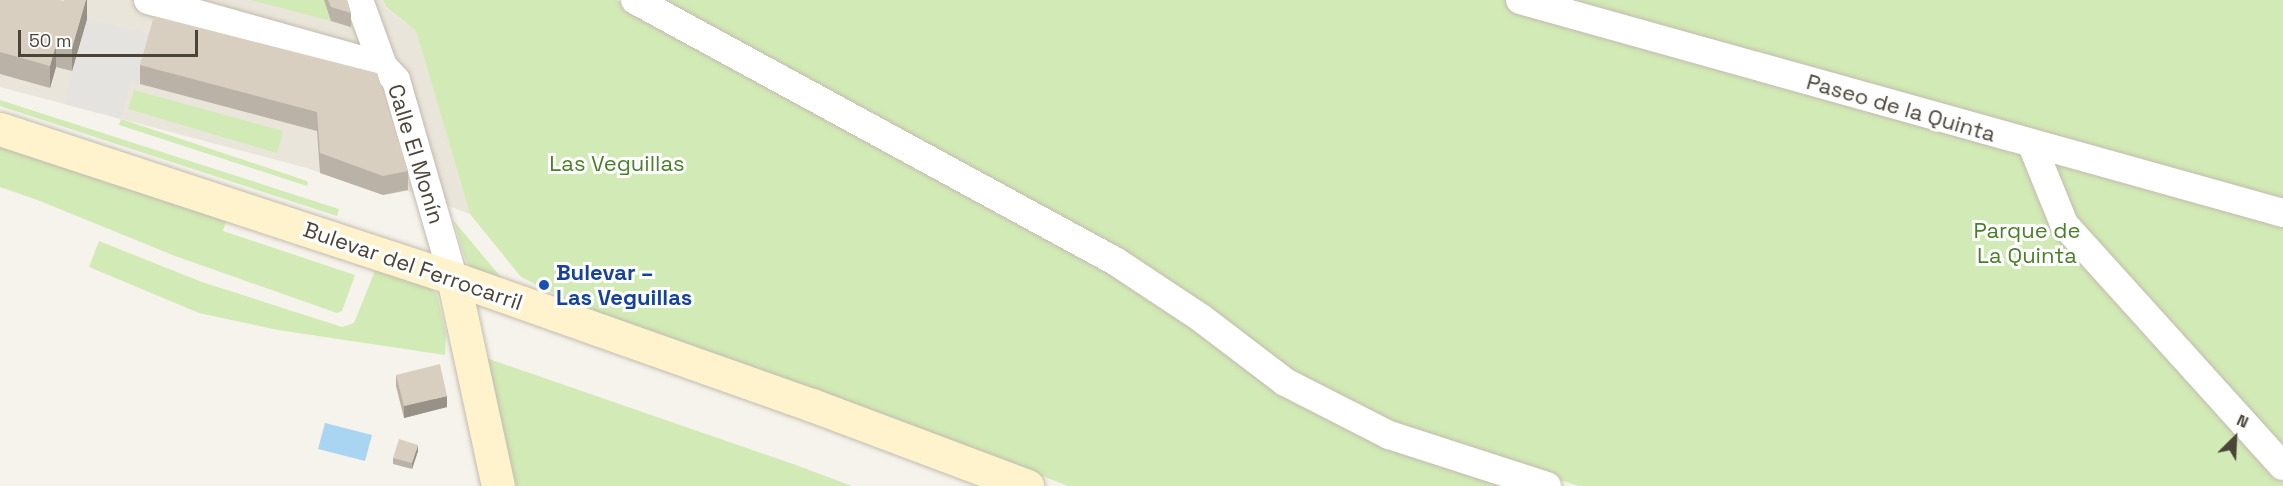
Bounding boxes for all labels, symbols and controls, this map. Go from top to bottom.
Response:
scale bar [21,18,201,56]
text: 50 m [29,29,71,52]
street label: Paseo de la Quinta [1803,68,1999,148]
street label: Calle El Monín [382,81,450,227]
park label: Las Veguillas [549,151,685,177]
street label: Bulevar del Ferrocarril [300,216,526,316]
park label: Parque de La Quinta [1973,217,2081,268]
place label: Bulevar – Las Veguillas [556,259,693,310]
marker: Bulevar – Las Veguillas [537,278,551,292]
north arrow [2205,408,2265,468]
text: N [2233,409,2252,433]

